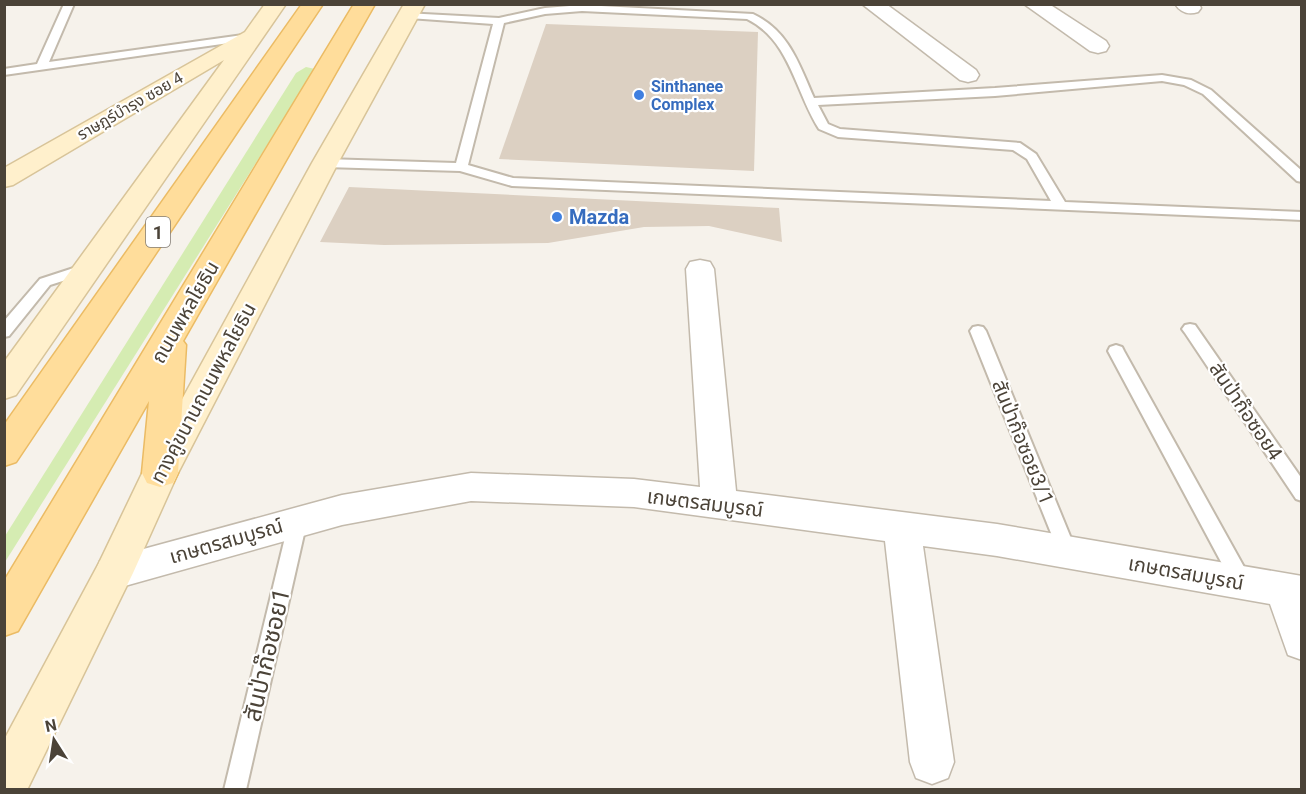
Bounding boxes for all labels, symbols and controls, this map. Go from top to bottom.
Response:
street label: ราษฎร์บำรุง ซอย 4 [74,68,186,144]
place label: Sinthanee Complex [651,77,724,114]
marker: Sinthanee Complex [632,88,646,102]
place label: Mazda [569,205,629,229]
marker: Mazda [550,210,564,224]
road number: 1 [146,217,170,247]
street label: ถนนพหลโยธิน [146,257,224,367]
street label: ทางคู่ขนานถนนพหลโยธิน [145,299,262,488]
street label: สันป่าก๊อซอย4 [1204,357,1288,465]
street label: สันป่าก๊อซอย3/1 [987,376,1059,508]
street label: เกษตรสมบูรณ์ [645,484,764,523]
street label: เกษตรสมบูรณ์ [166,513,286,570]
street label: เกษตรสมบูรณ์ [1126,551,1246,596]
street label: สันป่าก๊อซอย1 [238,586,296,724]
north arrow [24,710,84,770]
text: N [43,715,58,736]

